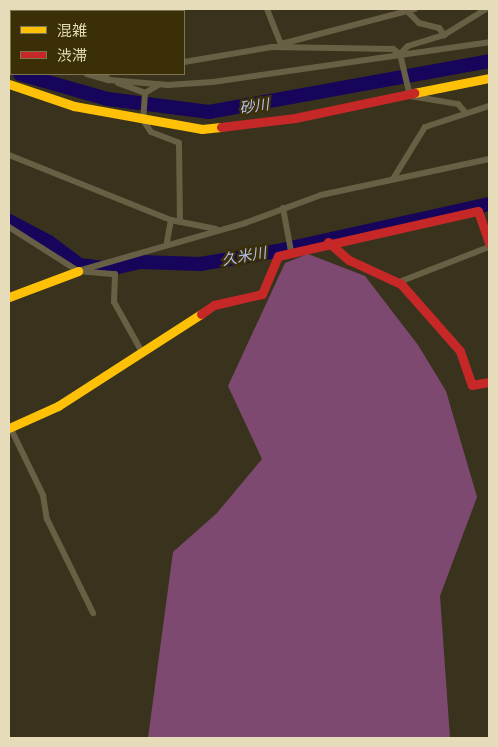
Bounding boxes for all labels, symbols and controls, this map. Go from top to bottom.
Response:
legend [10,10,185,75]
text: 混雑 [57,21,87,40]
text: 渋滞 [57,46,87,65]
water label: 砂川 [238,95,270,117]
water label: 久米川 [220,243,268,269]

